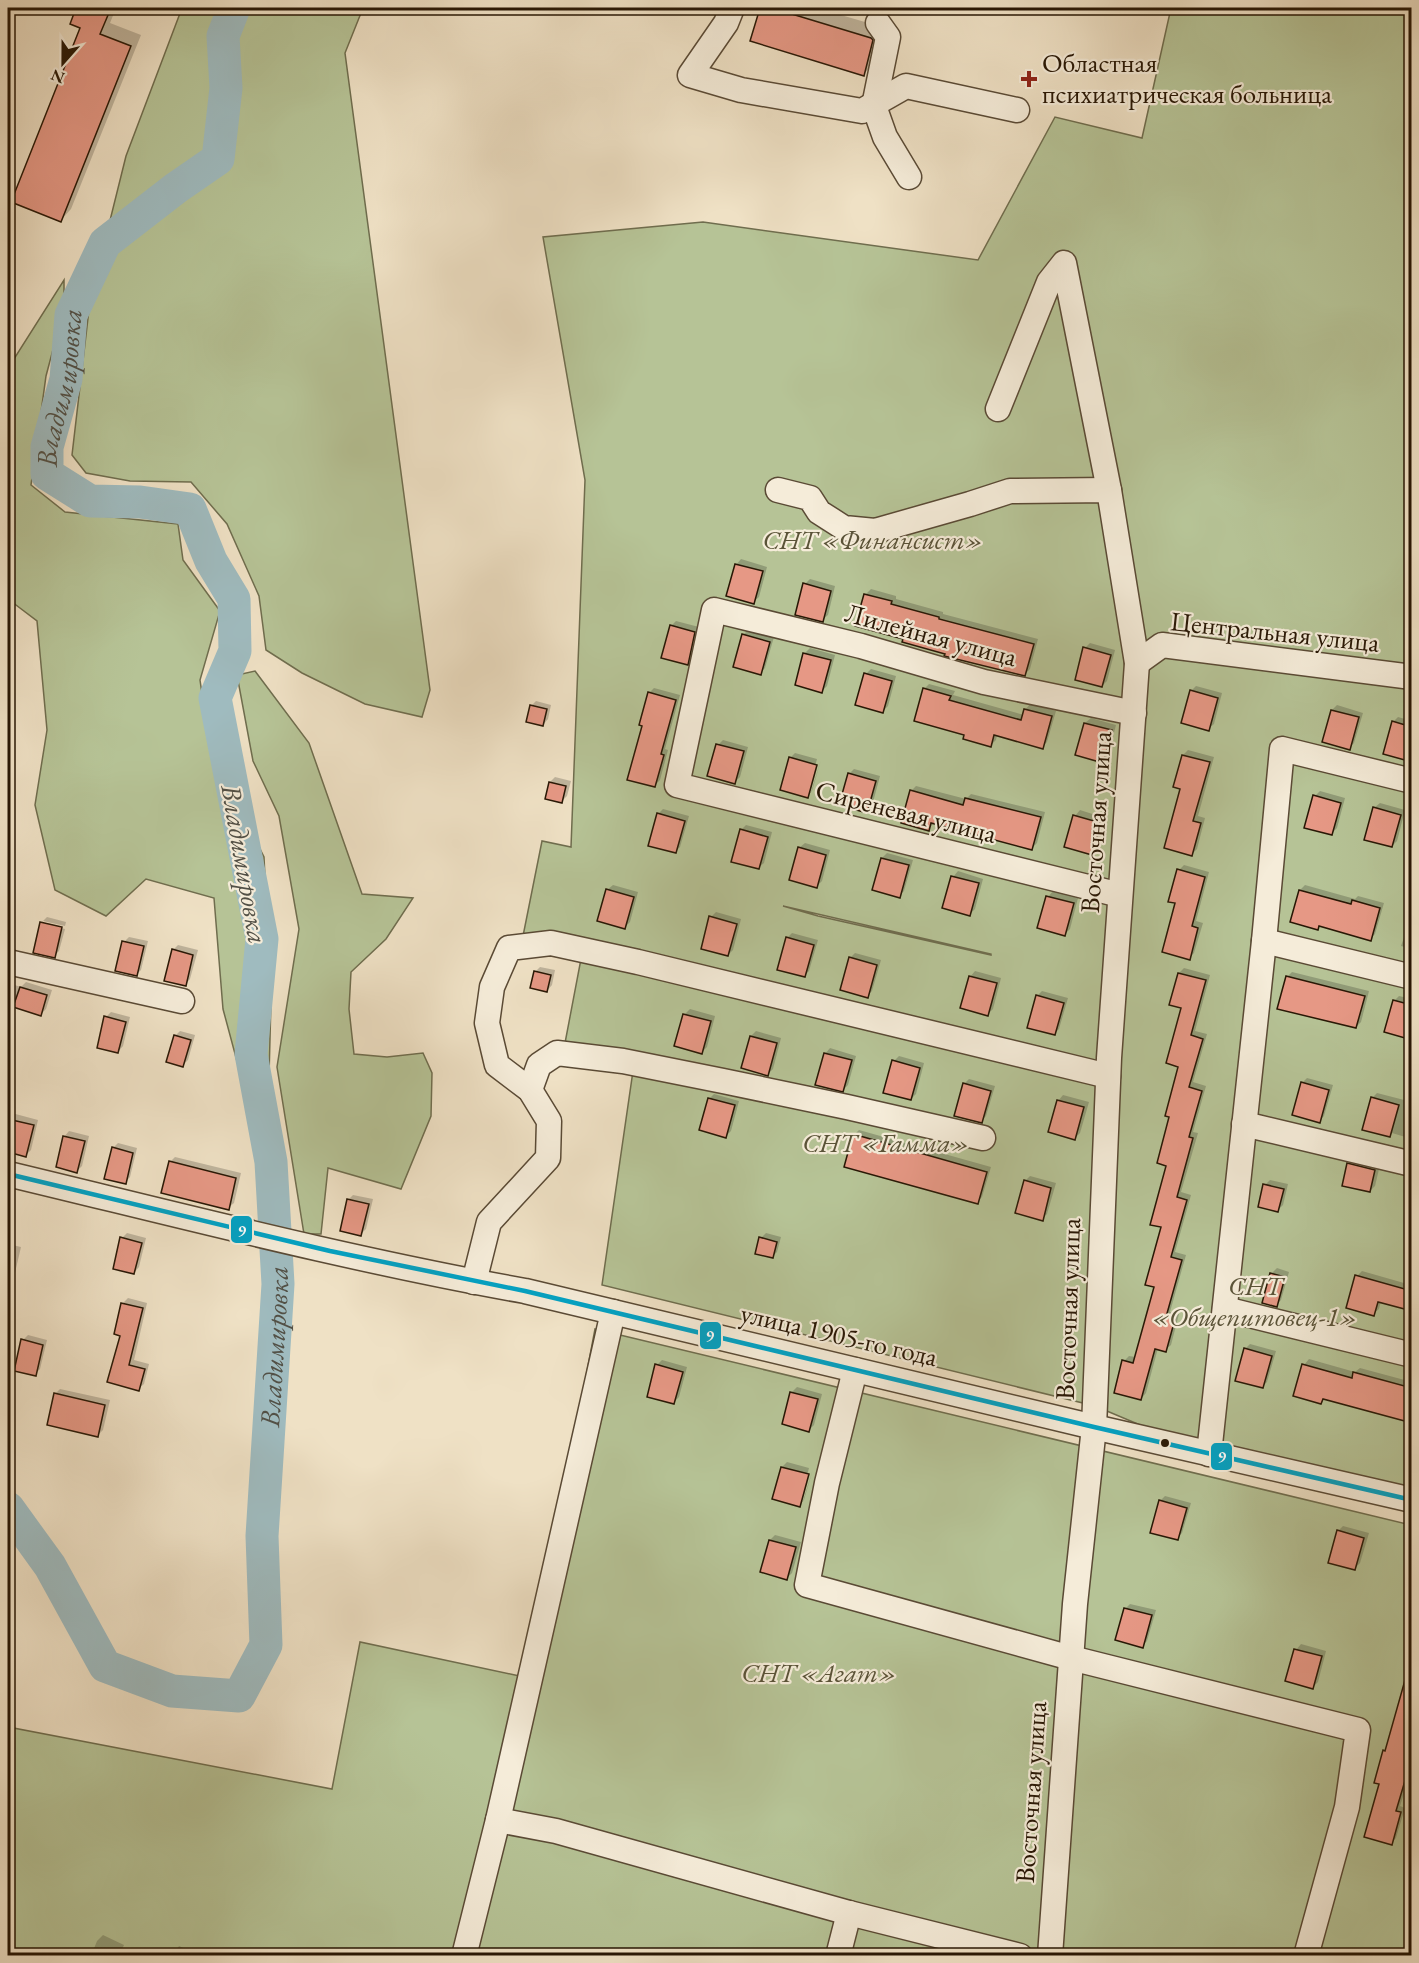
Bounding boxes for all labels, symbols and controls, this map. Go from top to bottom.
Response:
north arrow [33,33,93,93]
place label: Областная психиатрическая больница [1042,45,1332,111]
text: N [48,64,68,89]
marker: Областная психиатрическая больница [1020,70,1038,88]
water label: Владимировка [28,307,89,468]
park label: СНТ «Финансист» [763,522,984,557]
street label: Лилейная улица [841,595,1021,674]
street label: Центральная улица [1169,603,1381,660]
street label: Восточная улица [1072,730,1119,914]
street label: Сиреневая улица [812,772,1000,851]
water label: Владимировка [213,780,277,947]
park label: СНТ «Гамма» [802,1125,970,1160]
line badge: 9 [230,1215,253,1244]
street label: Восточная улица [1047,1217,1088,1401]
text: 9 [238,1220,247,1241]
water label: Владимировка [251,1265,296,1429]
park label: СНТ «Общепитовец-1» [1152,1268,1358,1334]
street label: улица 1905-го года [737,1295,941,1374]
line badge: 9 [699,1321,722,1350]
text: 9 [706,1325,715,1346]
unlabelled marker [1159,1437,1171,1449]
line badge: 9 [1210,1442,1233,1471]
text: 9 [1218,1446,1227,1467]
park label: СНТ «Агат» [741,1655,897,1690]
street label: Восточная улица [1007,1700,1054,1884]

